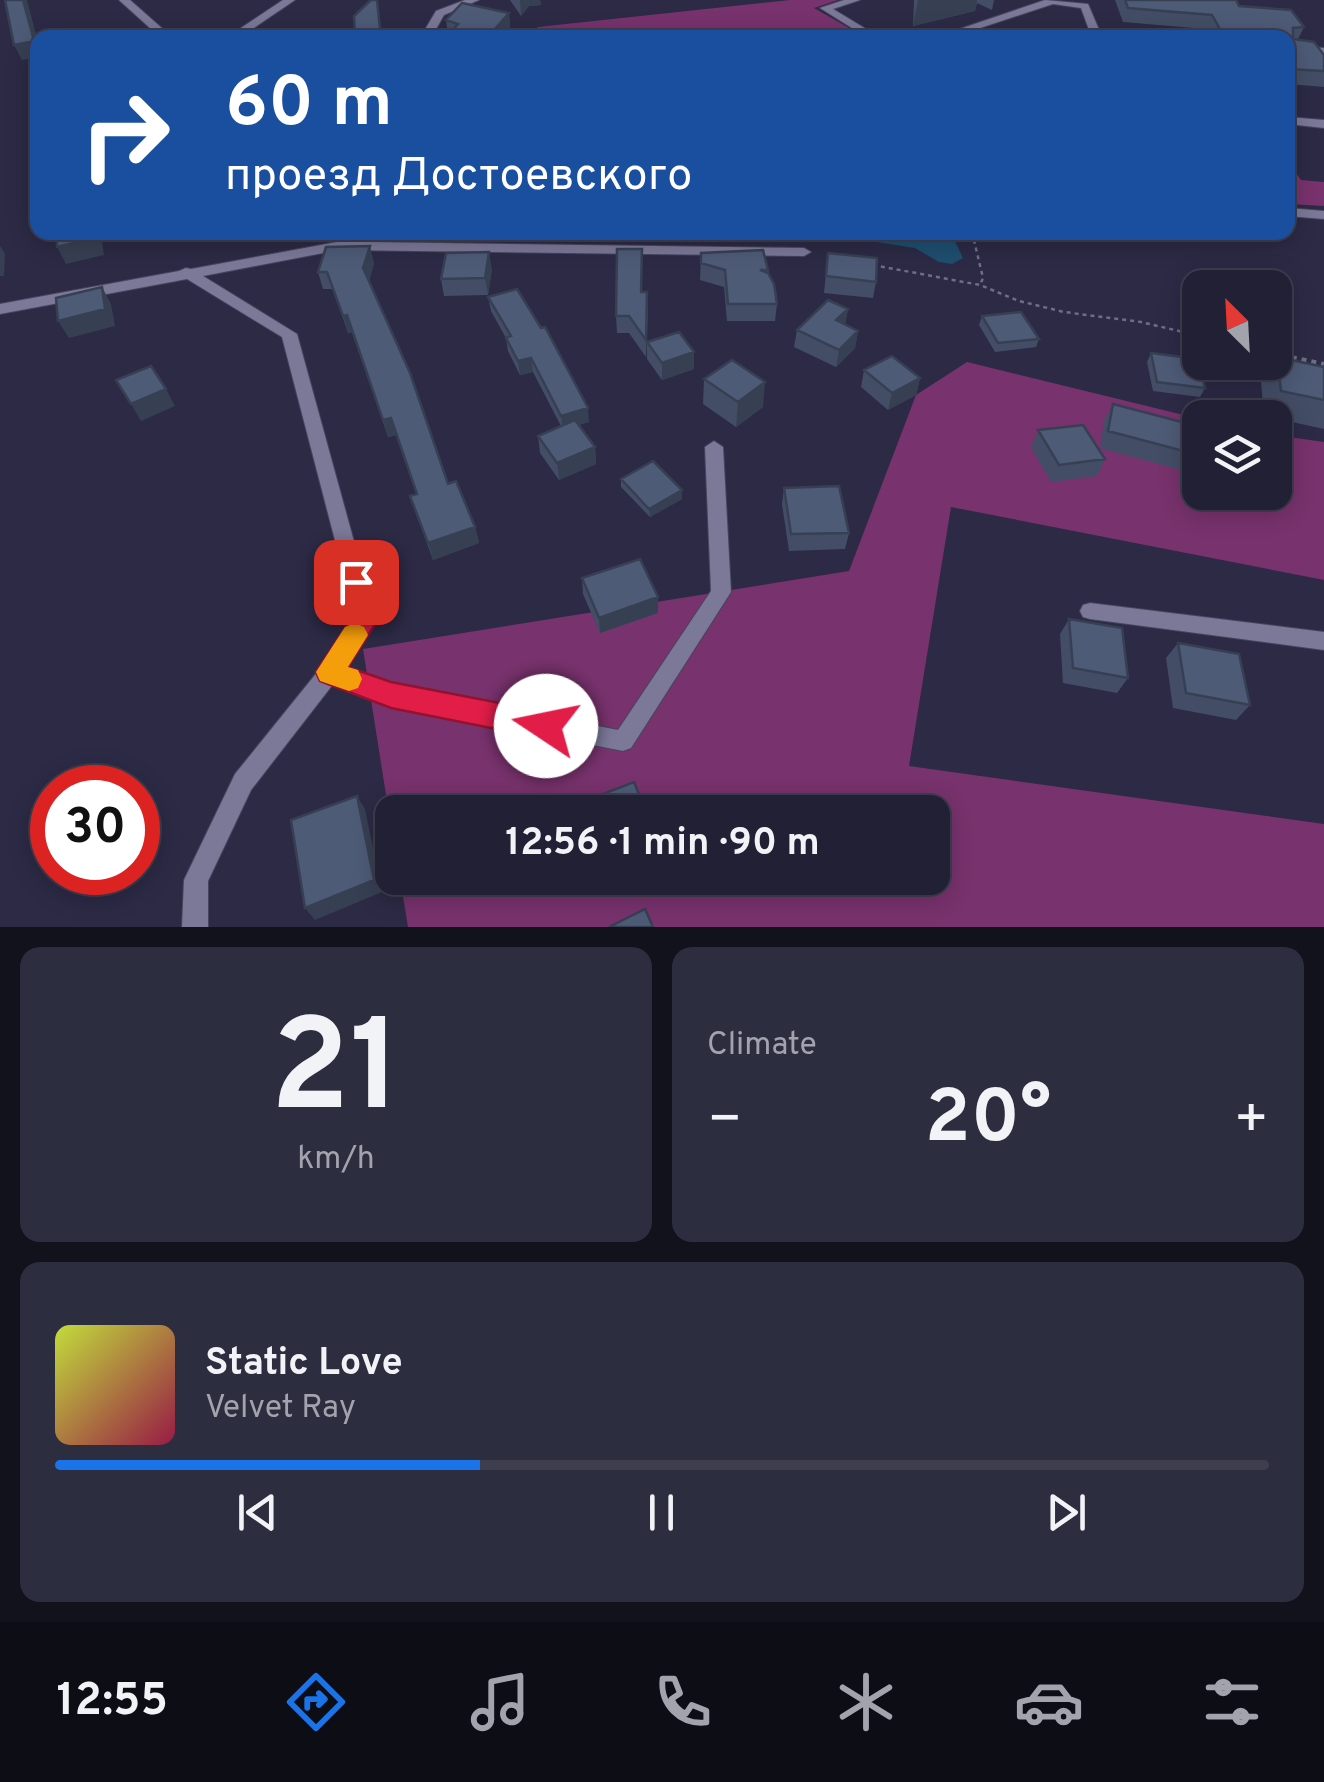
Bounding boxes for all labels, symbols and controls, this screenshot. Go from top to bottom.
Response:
text: 60 m [225,62,393,151]
icon: right [60,70,190,200]
text: проезд Достоевского [225,149,692,206]
north arrow [1182,270,1292,380]
map controls [1182,270,1292,510]
button: layers [1182,400,1292,510]
pin [314,540,399,625]
icon: arrive [329,555,384,610]
position arrow [494,674,598,778]
speed limit sign: 30 [30,765,160,895]
text: 12:56 · 1 min · 90 m [505,820,820,869]
text: 21 [270,992,402,1157]
text: Climate [707,1026,817,1066]
text: 20° [925,1074,1051,1169]
text: − [707,1087,742,1157]
text: + [1234,1087,1269,1157]
text: km/h [297,1140,375,1180]
text: Static Love [205,1340,403,1389]
text: Velvet Ray [205,1389,356,1429]
icon: previous [230,1485,285,1540]
icon: pause [634,1485,689,1540]
icon: next [1039,1485,1094,1540]
icon: directions [281,1667,351,1737]
icon: music [465,1667,535,1737]
icon: phone [648,1667,718,1737]
icon: climate [831,1667,901,1737]
icon: car [1014,1667,1084,1737]
icon: filters [1197,1667,1267,1737]
text: 12:55 [57,1674,168,1731]

